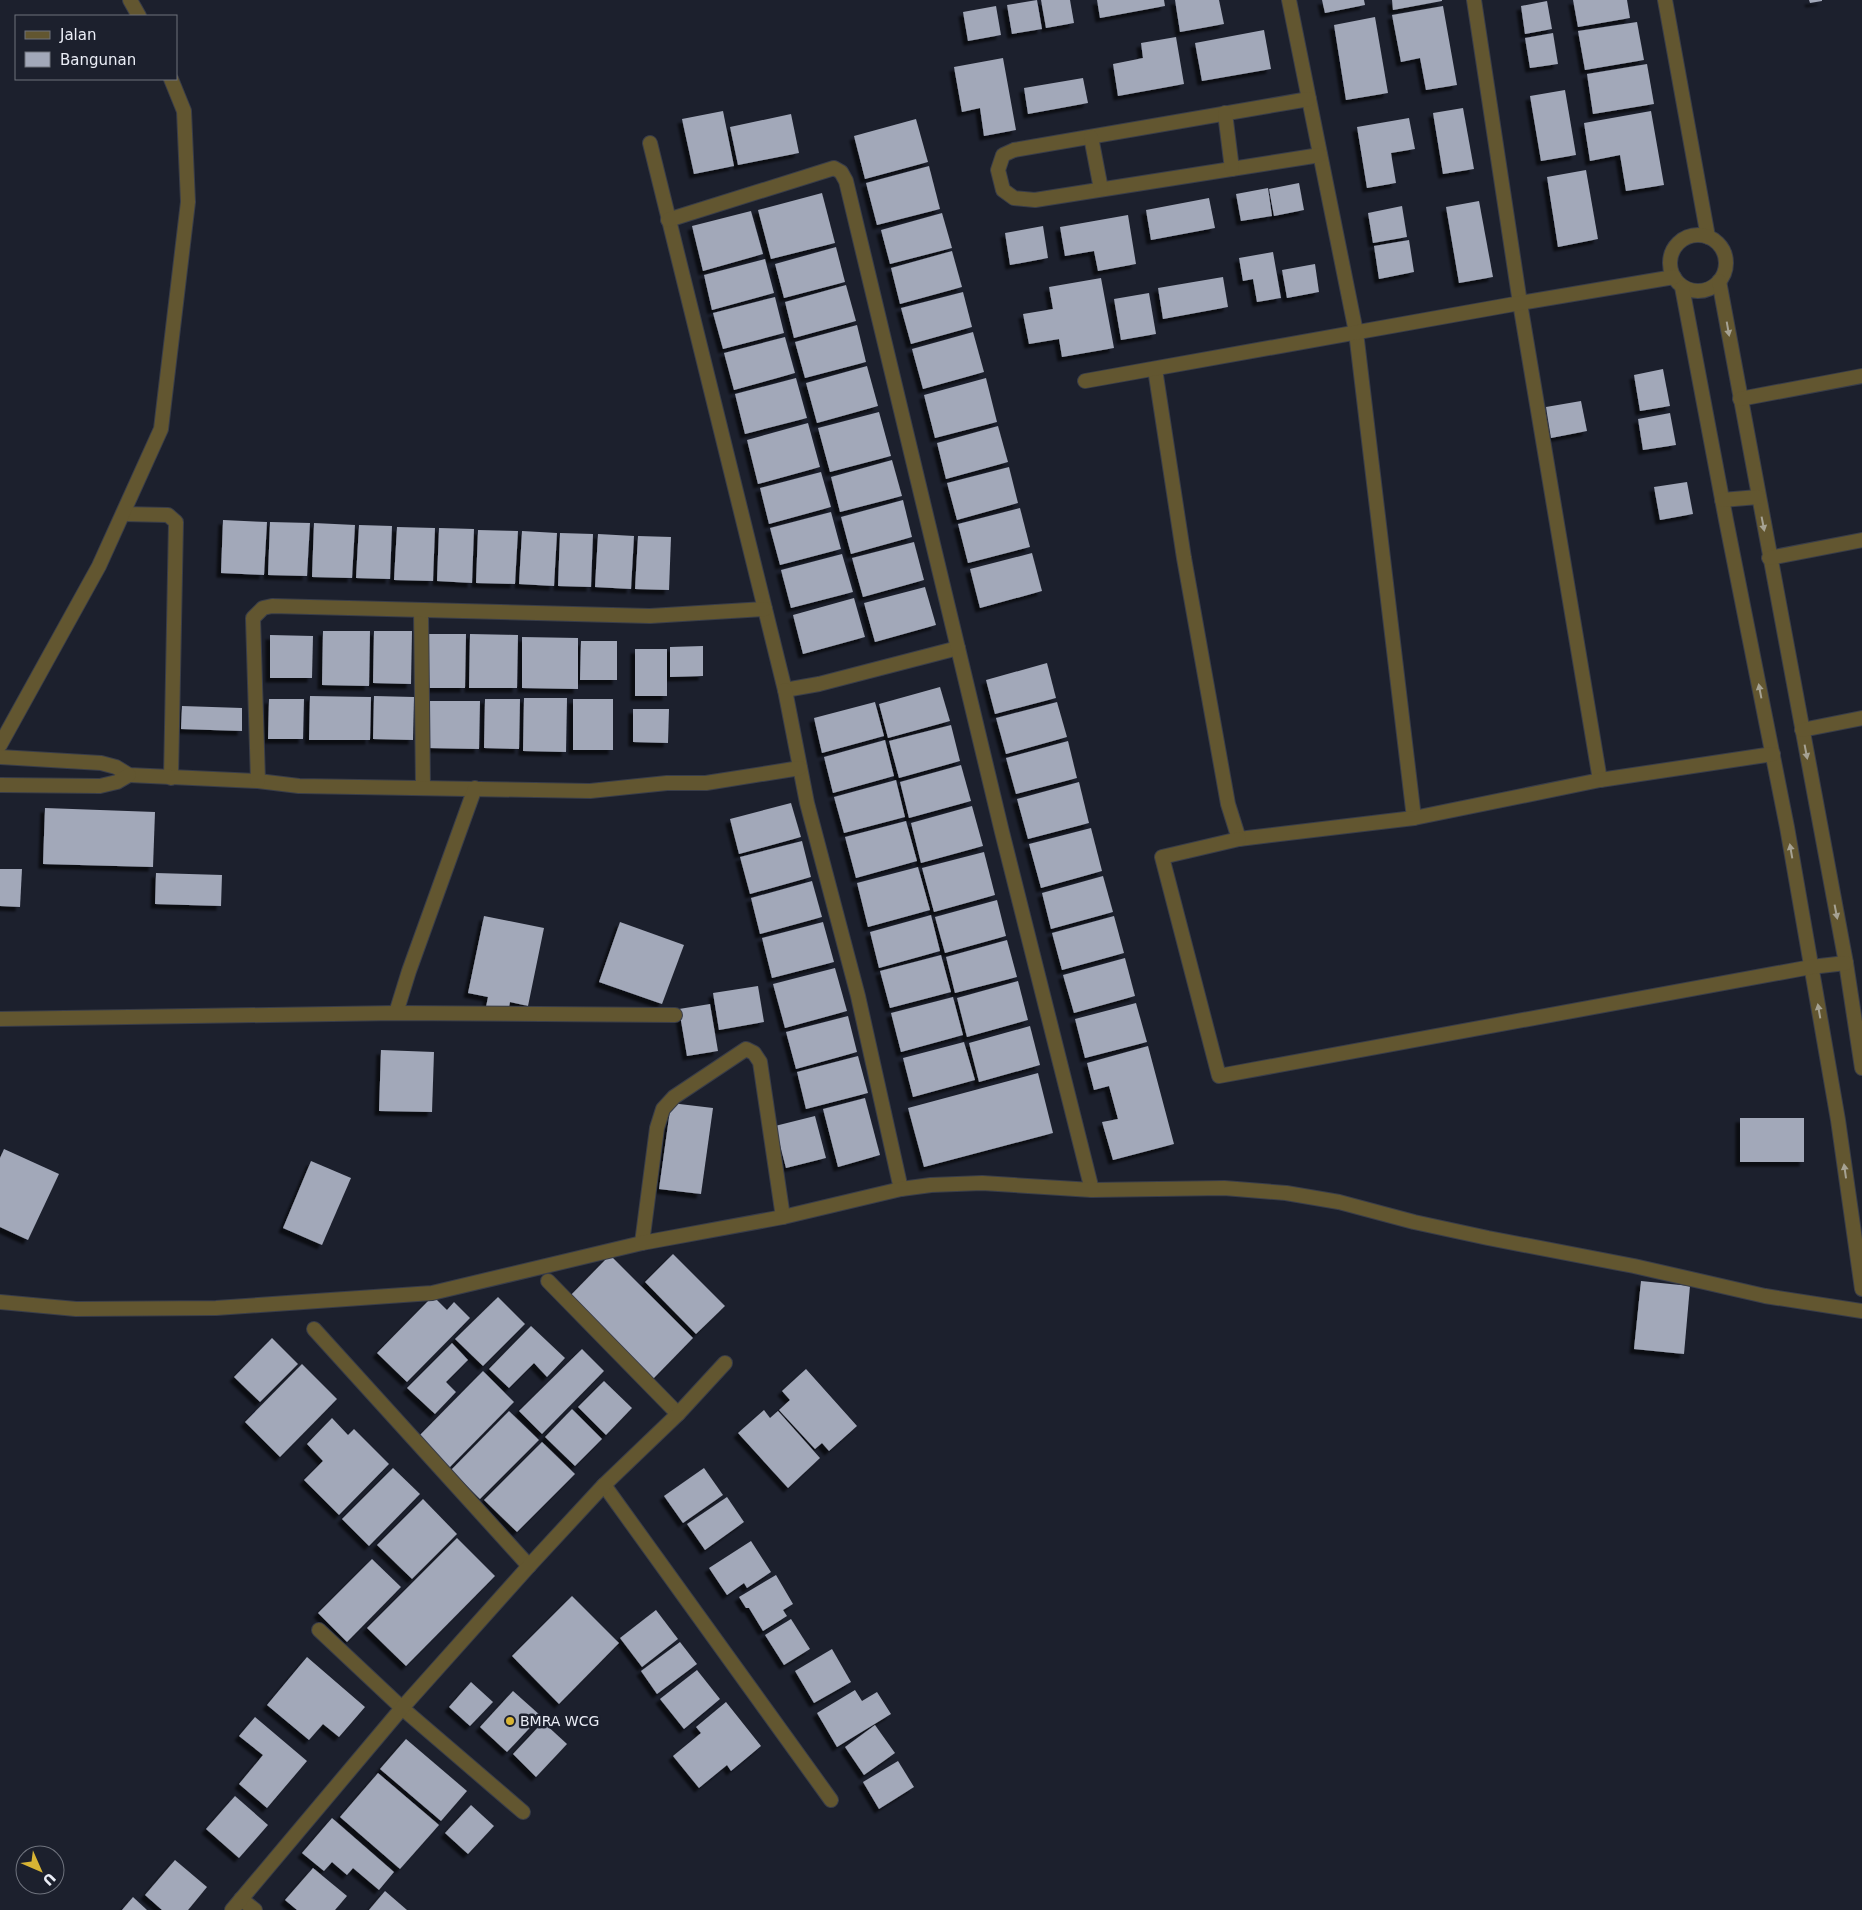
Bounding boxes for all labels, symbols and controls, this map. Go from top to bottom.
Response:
legend [15,15,178,80]
text: Jalan [59,26,96,44]
text: Bangunan [60,51,136,69]
one-way arrow [1724,322,1732,338]
one-way arrow [1759,516,1767,531]
one-way arrow [1756,684,1764,699]
one-way arrow [1803,744,1811,760]
one-way arrow [1787,842,1795,858]
one-way arrow [1833,904,1841,920]
one-way arrow [1814,1003,1822,1019]
one-way arrow [1841,1163,1849,1179]
place label: BMRA WCG [520,1713,599,1729]
marker: BMRA WCG [504,1715,516,1727]
north arrow [15,1845,65,1895]
text: U [40,1870,59,1889]

